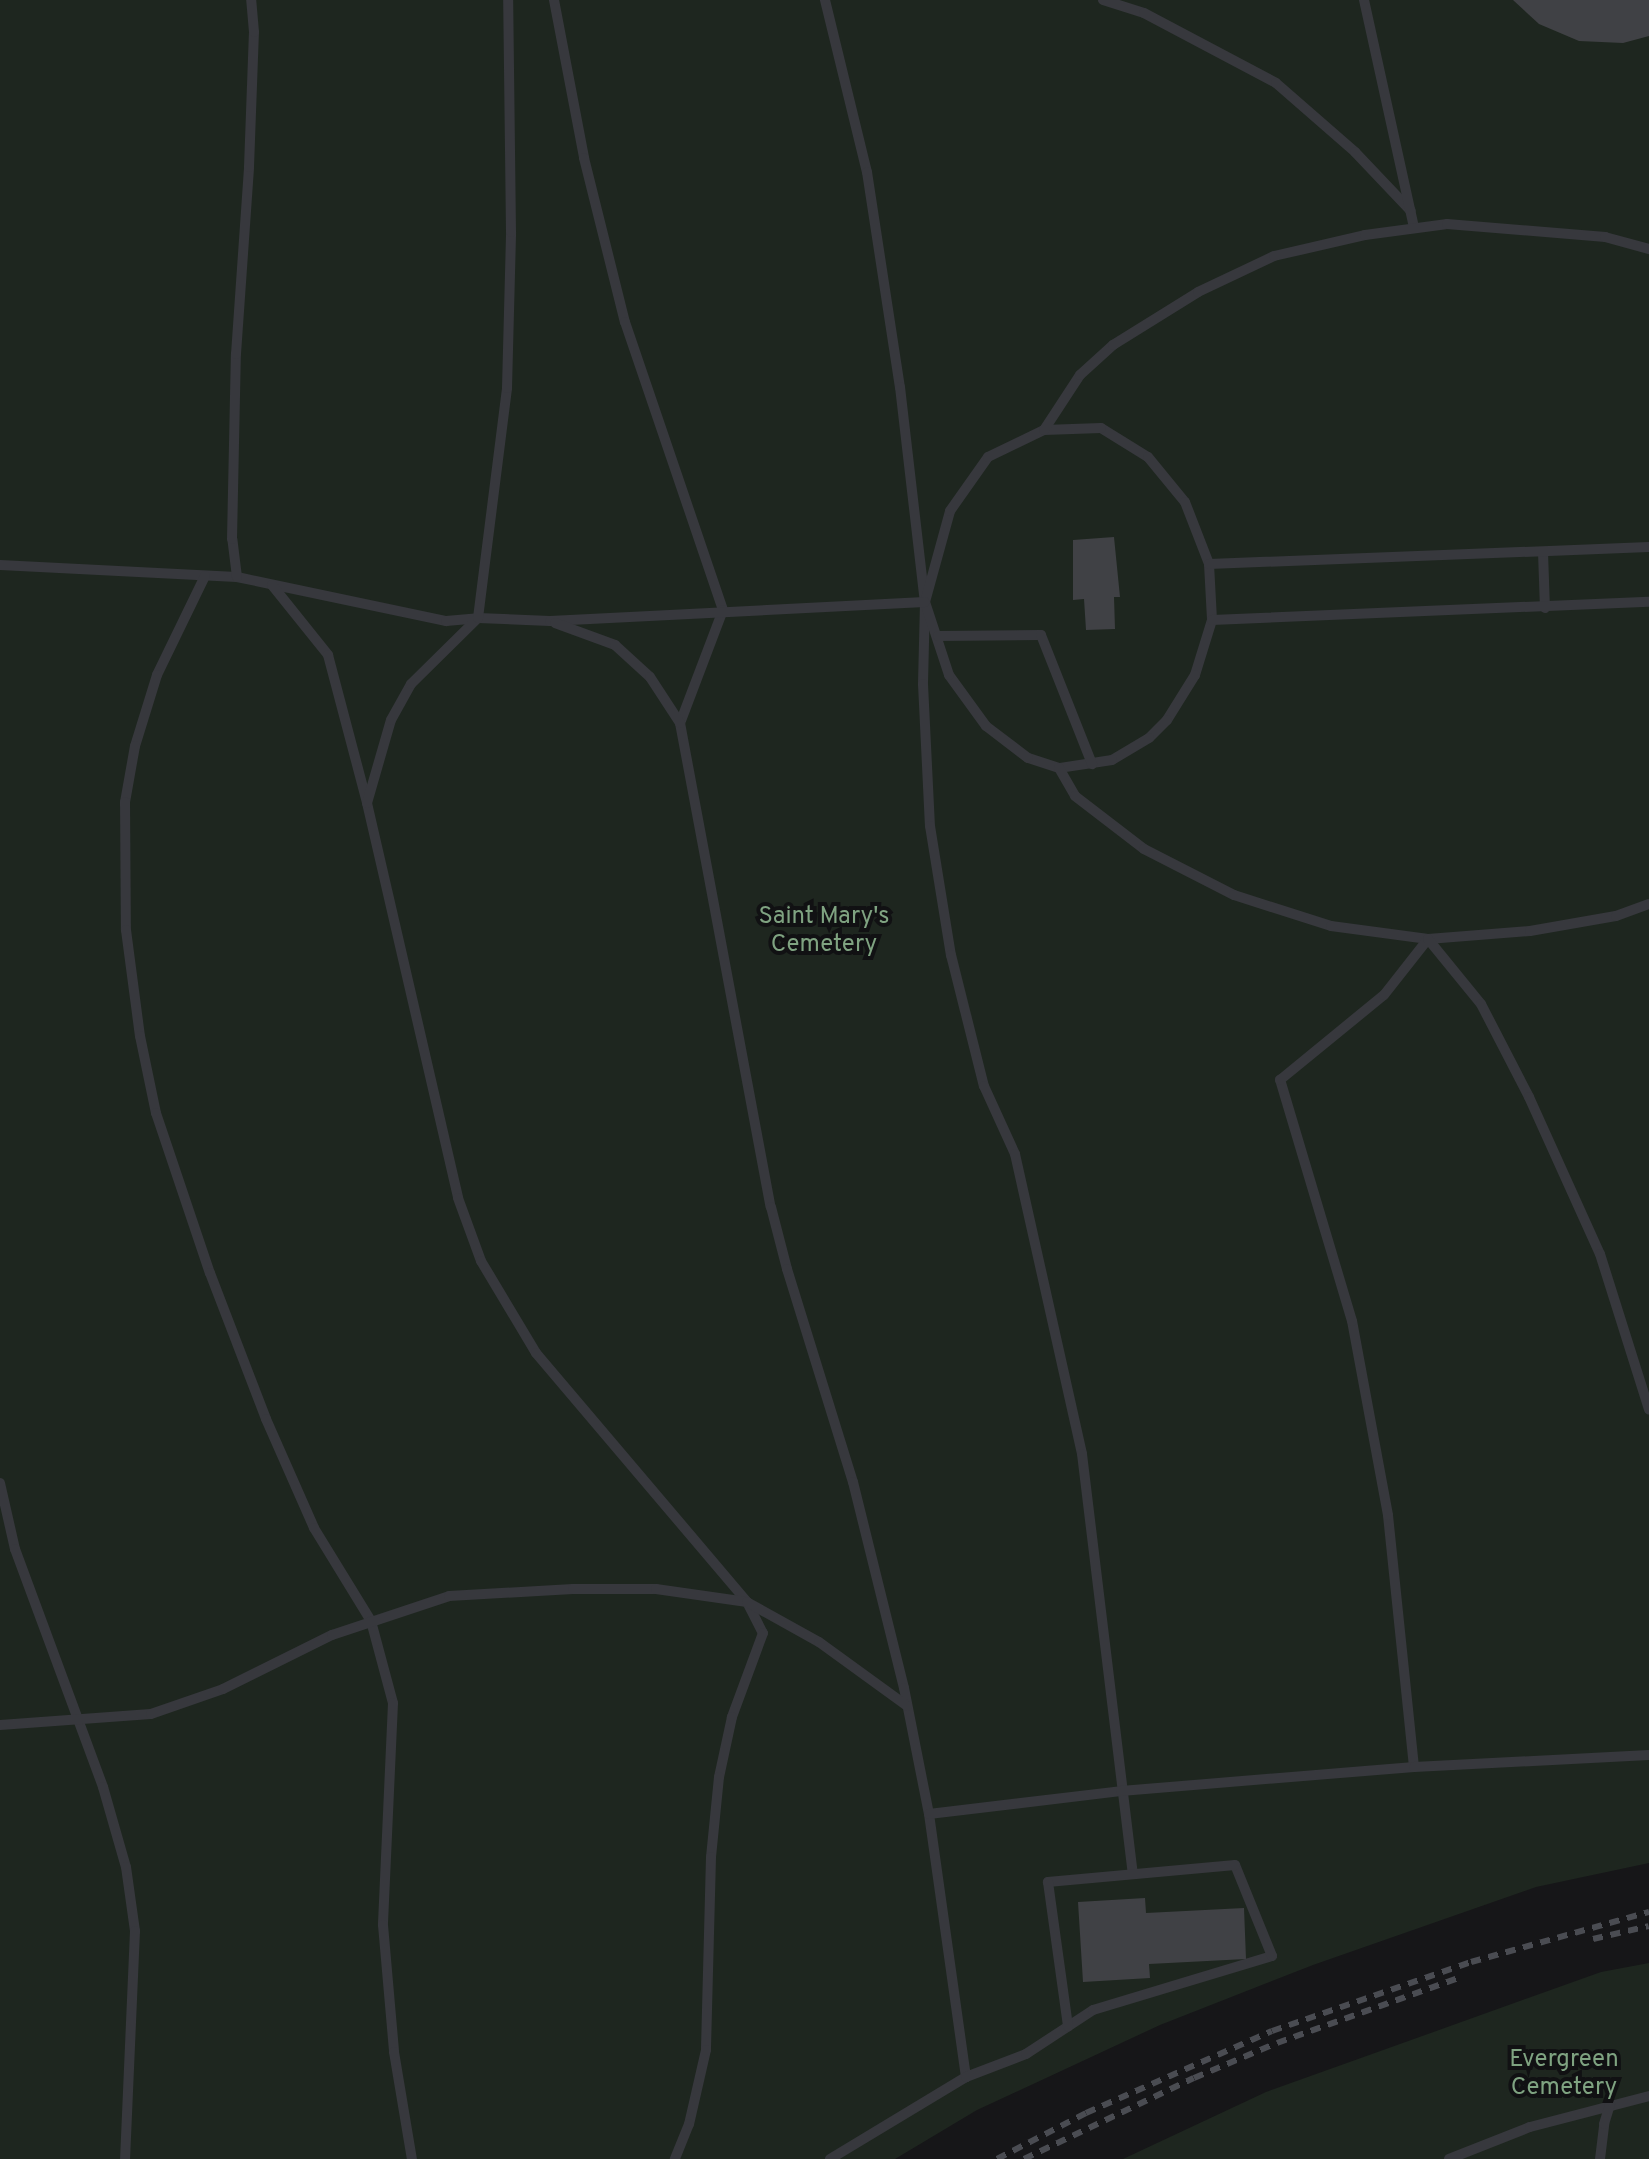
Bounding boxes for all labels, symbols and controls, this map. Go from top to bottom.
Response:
park label: Saint Mary's Cemetery [758,904,890,960]
park label: Evergreen Cemetery [1509,2047,1619,2103]

